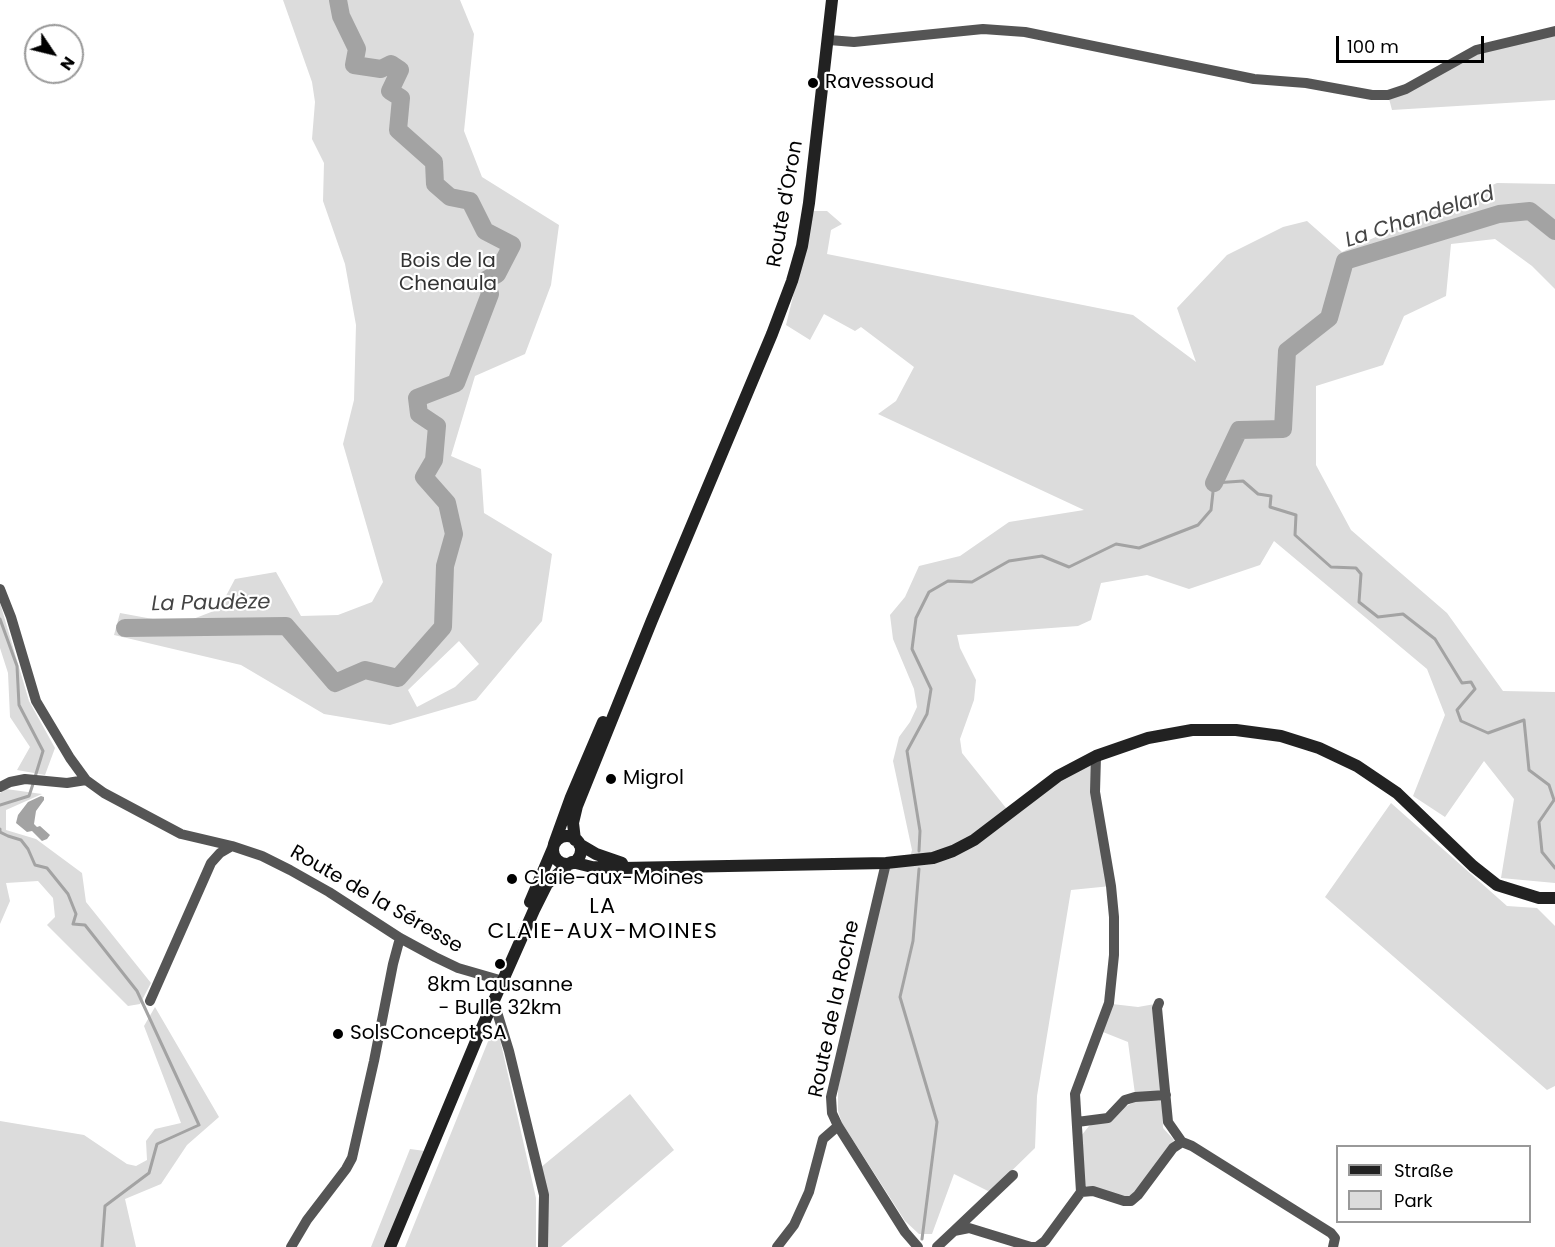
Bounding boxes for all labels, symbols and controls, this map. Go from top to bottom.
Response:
north arrow [24,24,84,84]
scale bar [1339,24,1488,62]
text: 100 m [1347,34,1399,59]
text: N [55,52,80,75]
place label: Ravessoud [825,71,934,95]
marker: Ravessoud [806,76,820,90]
street label: Route d'Oron [763,139,809,269]
water label: La Chandelard [1342,182,1498,254]
park label: Bois de la Chenaula [399,250,497,297]
water label: La Paudèze [151,590,271,618]
place label: Migrol [623,767,684,791]
marker: Migrol [604,772,618,786]
street label: Route de la Séresse [286,841,466,959]
place label: Claie-aux-Moines [524,867,704,891]
marker: Claie-aux-Moines [505,872,519,886]
district label: LA CLAIE-AUX-MOINES [488,894,718,945]
street label: Route de la Roche [805,918,865,1100]
marker: 8km Lausanne - Bulle 32km [493,957,507,971]
place label: 8km Lausanne - Bulle 32km [427,974,573,1021]
place label: SolsConcept SA [350,1022,507,1046]
marker: SolsConcept SA [331,1027,345,1041]
legend [1336,1145,1531,1223]
text: Straße [1394,1158,1453,1183]
text: Park [1394,1188,1433,1213]

